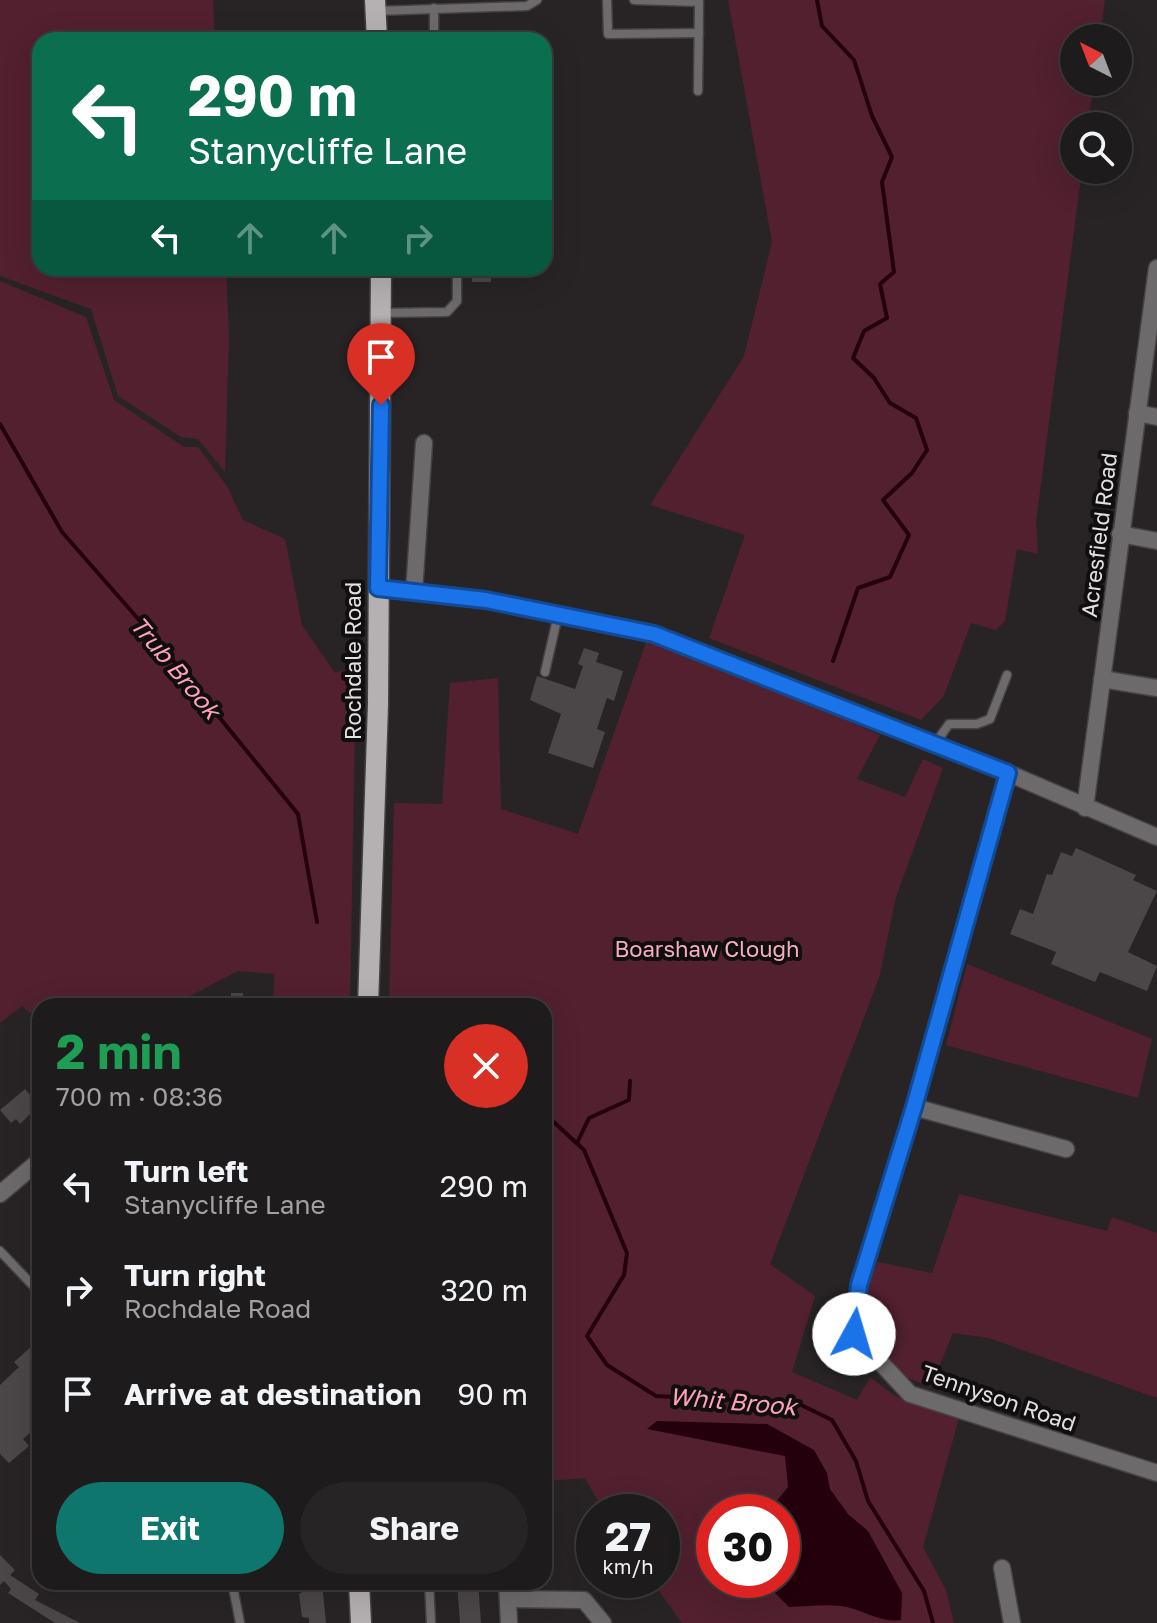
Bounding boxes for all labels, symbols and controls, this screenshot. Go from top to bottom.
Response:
north arrow [1060,24,1132,96]
map controls [1060,24,1132,184]
text: 290 m [188,61,357,128]
icon: left [56,64,160,168]
button: search [1060,112,1132,184]
text: Stanycliffe Lane [188,129,467,172]
icon: left [144,216,188,260]
icon: ahead [228,216,272,260]
icon: ahead [312,216,356,260]
icon: right [396,216,440,260]
pin [347,323,415,405]
icon: arrive [359,335,403,379]
street label: Acresfield Road [1075,451,1122,619]
street label: Rochdale Road [339,582,366,740]
water label: Trub Brook [125,610,229,726]
park label: Boarshaw Clough [614,935,800,962]
text: 2 min [56,1022,181,1080]
button: close [444,1024,528,1108]
text: 700 m · 08:36 [56,1081,223,1112]
text: Turn left [124,1153,249,1189]
icon: left [56,1164,100,1208]
text: 290 m [440,1168,528,1204]
text: Stanycliffe Lane [124,1189,326,1220]
text: Turn right [124,1257,266,1293]
icon: right [56,1268,100,1312]
text: 320 m [440,1272,528,1308]
position arrow [812,1292,896,1376]
text: Rochdale Road [124,1293,311,1324]
street label: Tennyson Road [919,1359,1080,1437]
icon: arrive [56,1372,100,1416]
text: Arrive at destination [124,1376,421,1412]
text: 90 m [457,1376,528,1412]
water label: Whit Brook [668,1381,800,1421]
button: Exit [56,1482,284,1574]
button: Share [300,1482,528,1574]
speed limit sign: 30 [696,1494,800,1598]
text: 27 [605,1512,651,1560]
text: km/h [603,1554,653,1578]

